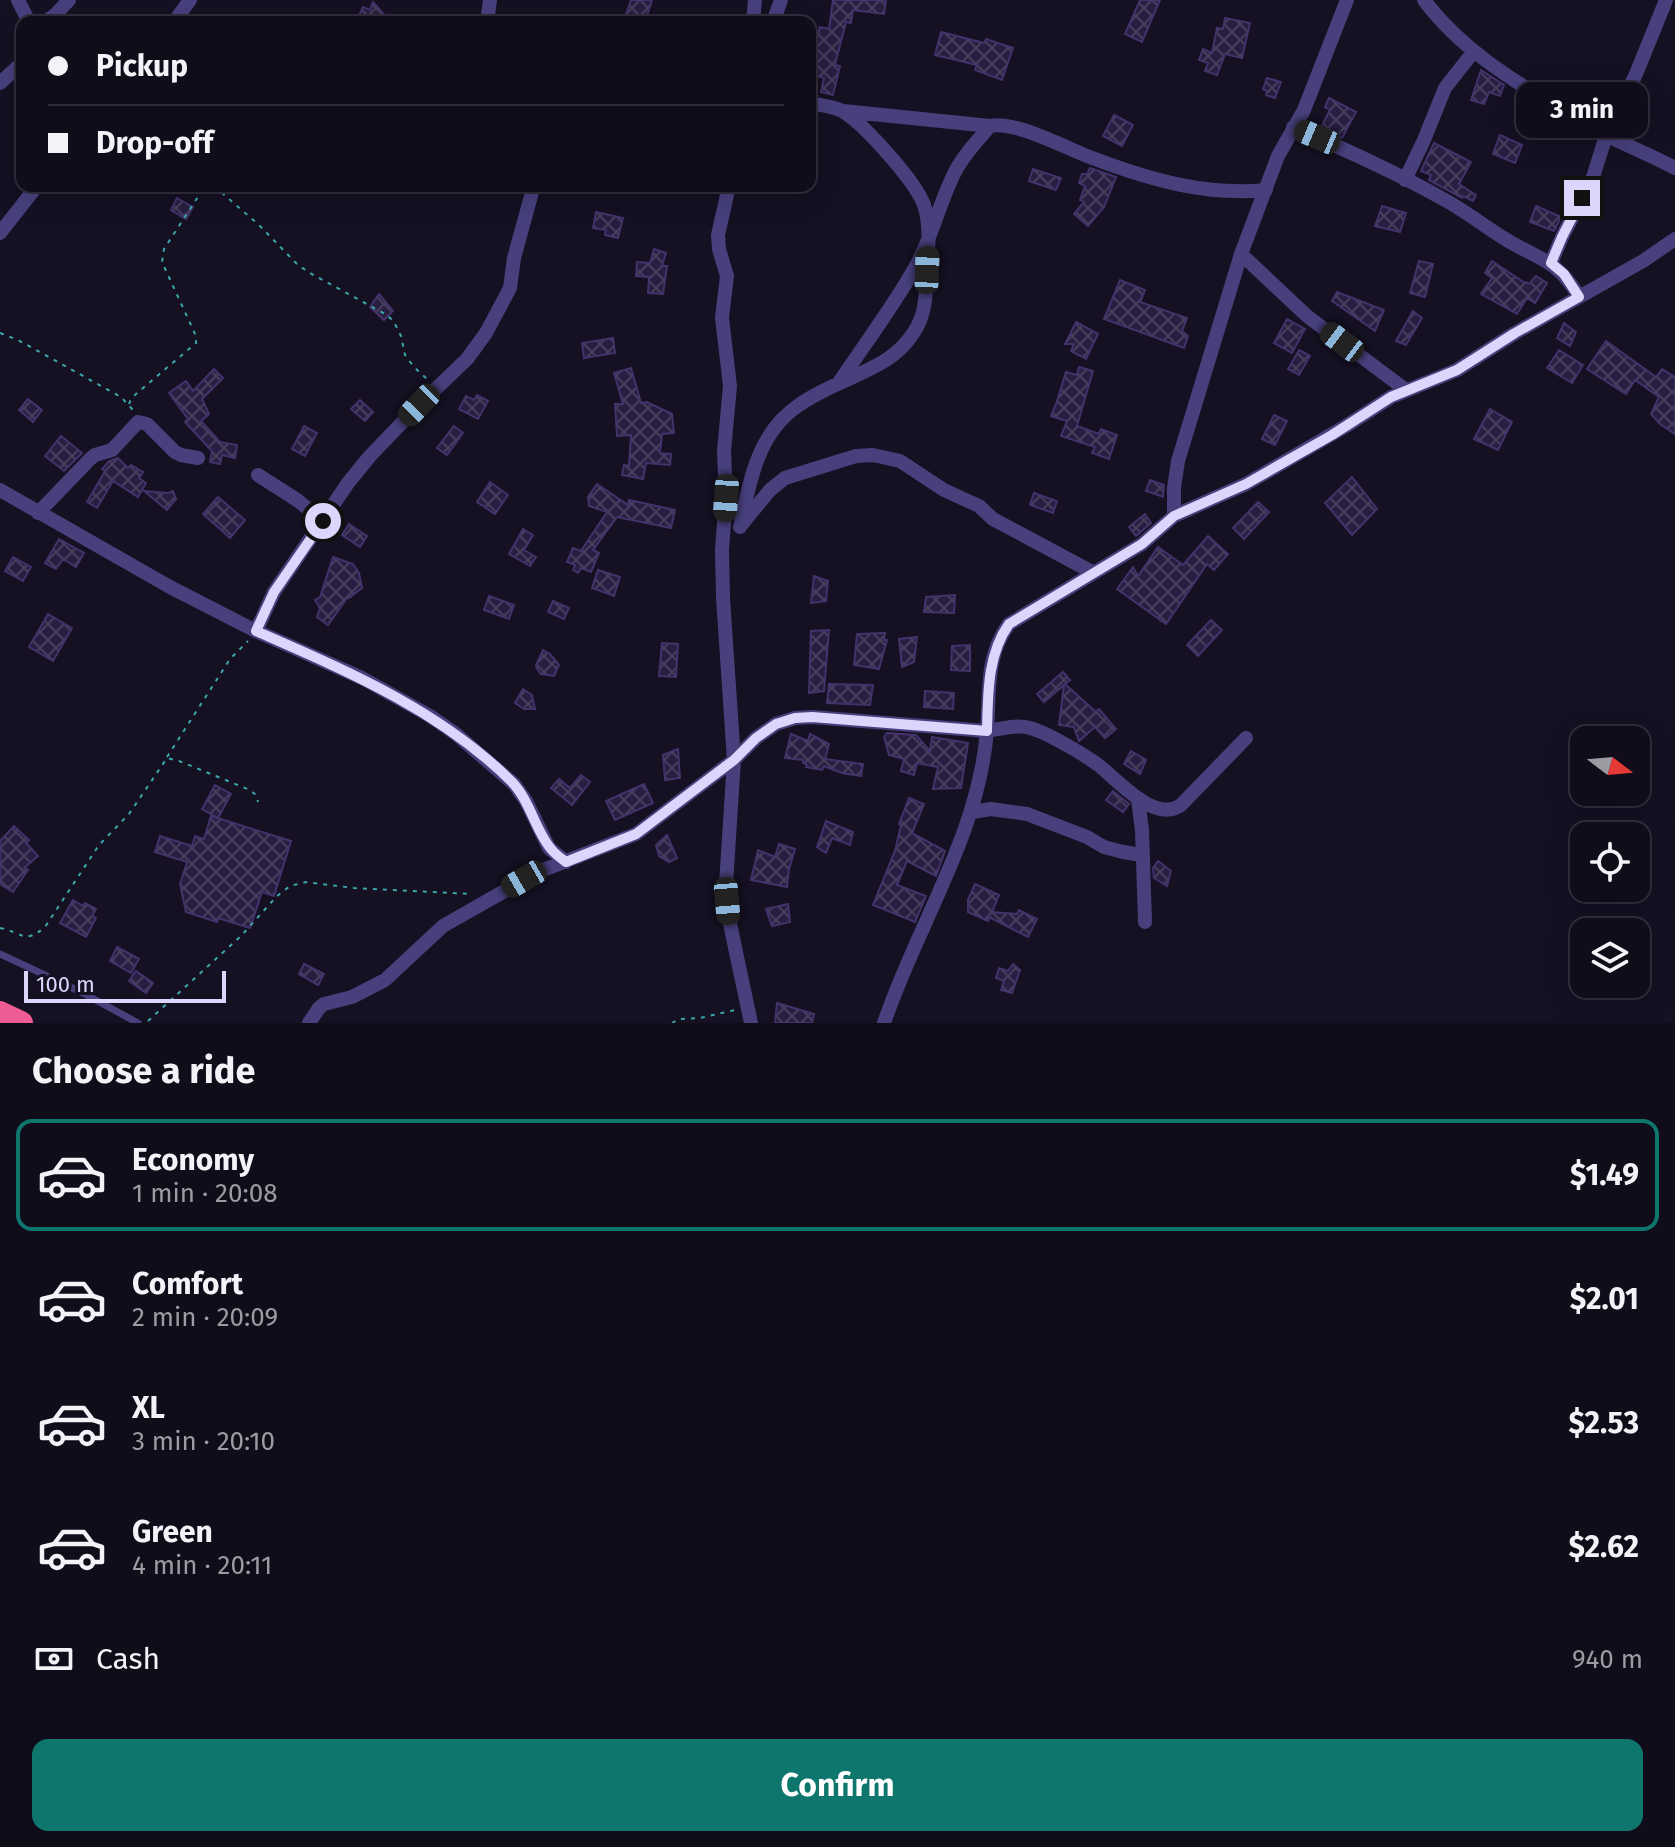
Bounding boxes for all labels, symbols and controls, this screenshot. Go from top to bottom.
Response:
text: Pickup [96,48,188,84]
callout: 3 min [1516,82,1648,138]
text: 3 min [1550,94,1614,125]
car [1290,117,1344,157]
text: Drop-off [96,125,213,161]
route end [1564,180,1600,216]
car [914,246,940,294]
car [1316,318,1368,366]
car [394,379,444,431]
car [712,473,740,523]
route start [305,503,341,539]
north arrow [1570,726,1650,806]
map controls [1570,726,1650,998]
button: locate [1570,822,1650,902]
car [497,857,551,901]
car [713,876,741,926]
button: layers [1570,918,1650,998]
scale bar [24,967,226,1003]
text: 100 m [36,971,95,998]
text: Choose a ride [32,1049,255,1093]
icon: car [36,1139,108,1211]
text: Economy [132,1142,254,1178]
text: $1.49 [1570,1157,1639,1193]
text: 1 min · 20:08 [132,1178,277,1209]
icon: car [36,1263,108,1335]
text: Comfort [132,1266,243,1302]
text: $2.01 [1570,1281,1639,1317]
text: 2 min · 20:09 [132,1302,278,1333]
icon: car [36,1387,108,1459]
text: XL [132,1390,165,1426]
text: $2.53 [1568,1405,1639,1441]
text: 3 min · 20:10 [132,1426,275,1457]
icon: car [36,1511,108,1583]
text: Green [132,1514,213,1550]
text: $2.62 [1568,1529,1639,1565]
text: 4 min · 20:11 [132,1550,272,1581]
icon: cash [32,1637,76,1681]
text: Cash [96,1641,160,1677]
text: 940 m [1572,1644,1643,1675]
button: Confirm [32,1739,1643,1831]

